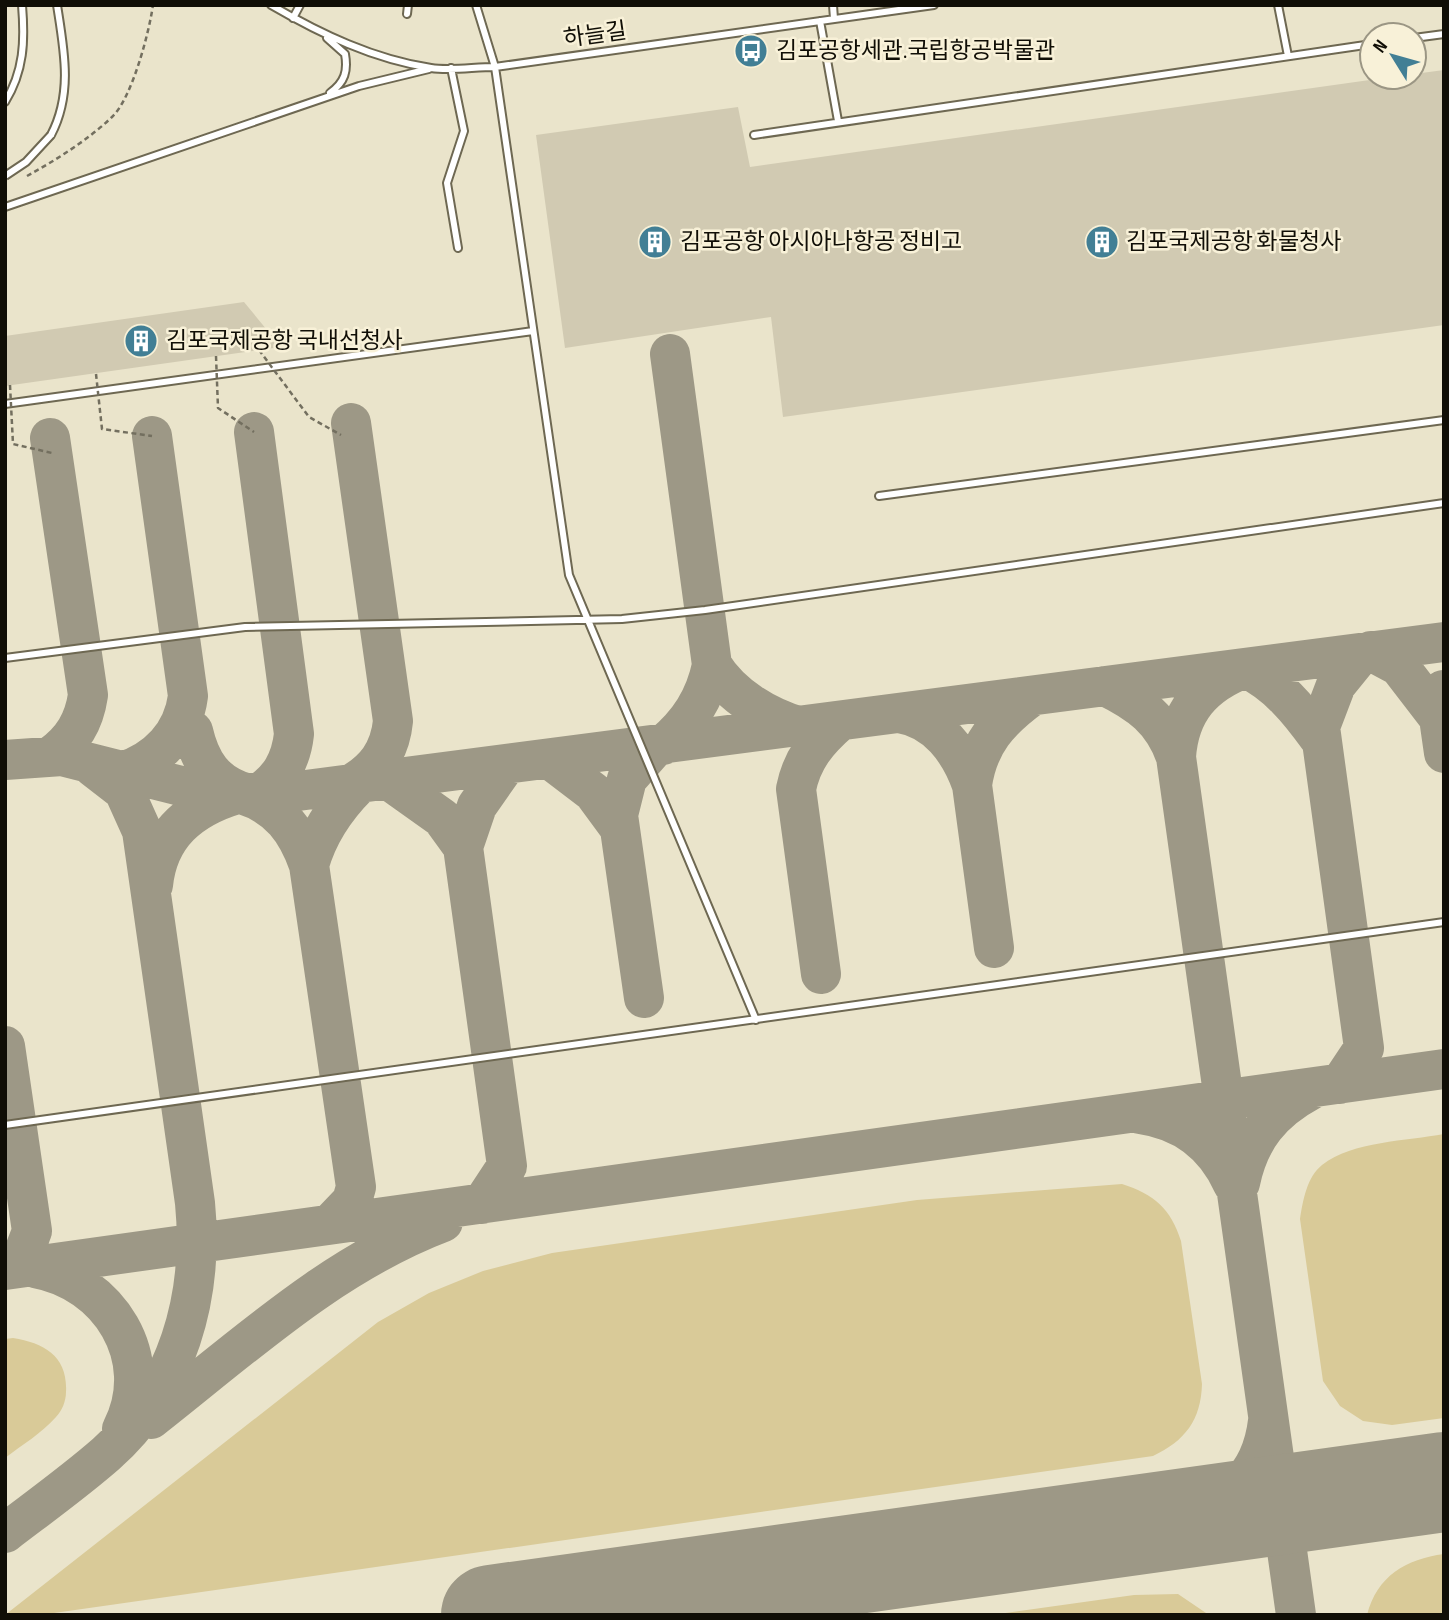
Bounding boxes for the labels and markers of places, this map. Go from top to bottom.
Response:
bus stop icon: 김포공항세관.국립항공박물관 [732,32,770,70]
place label: 김포공항세관.국립항공박물관 [776,37,1055,65]
building icon: 김포공항 아시아나항공 정비고 [636,223,674,261]
building icon: 김포국제공항 화물청사 [1083,223,1121,261]
place label: 김포공항 아시아나항공 정비고 [680,228,962,256]
place label: 김포국제공항 화물청사 [1126,228,1341,256]
building icon: 김포국제공항 국내선청사 [122,322,160,360]
place label: 김포국제공항 국내선청사 [166,327,402,355]

